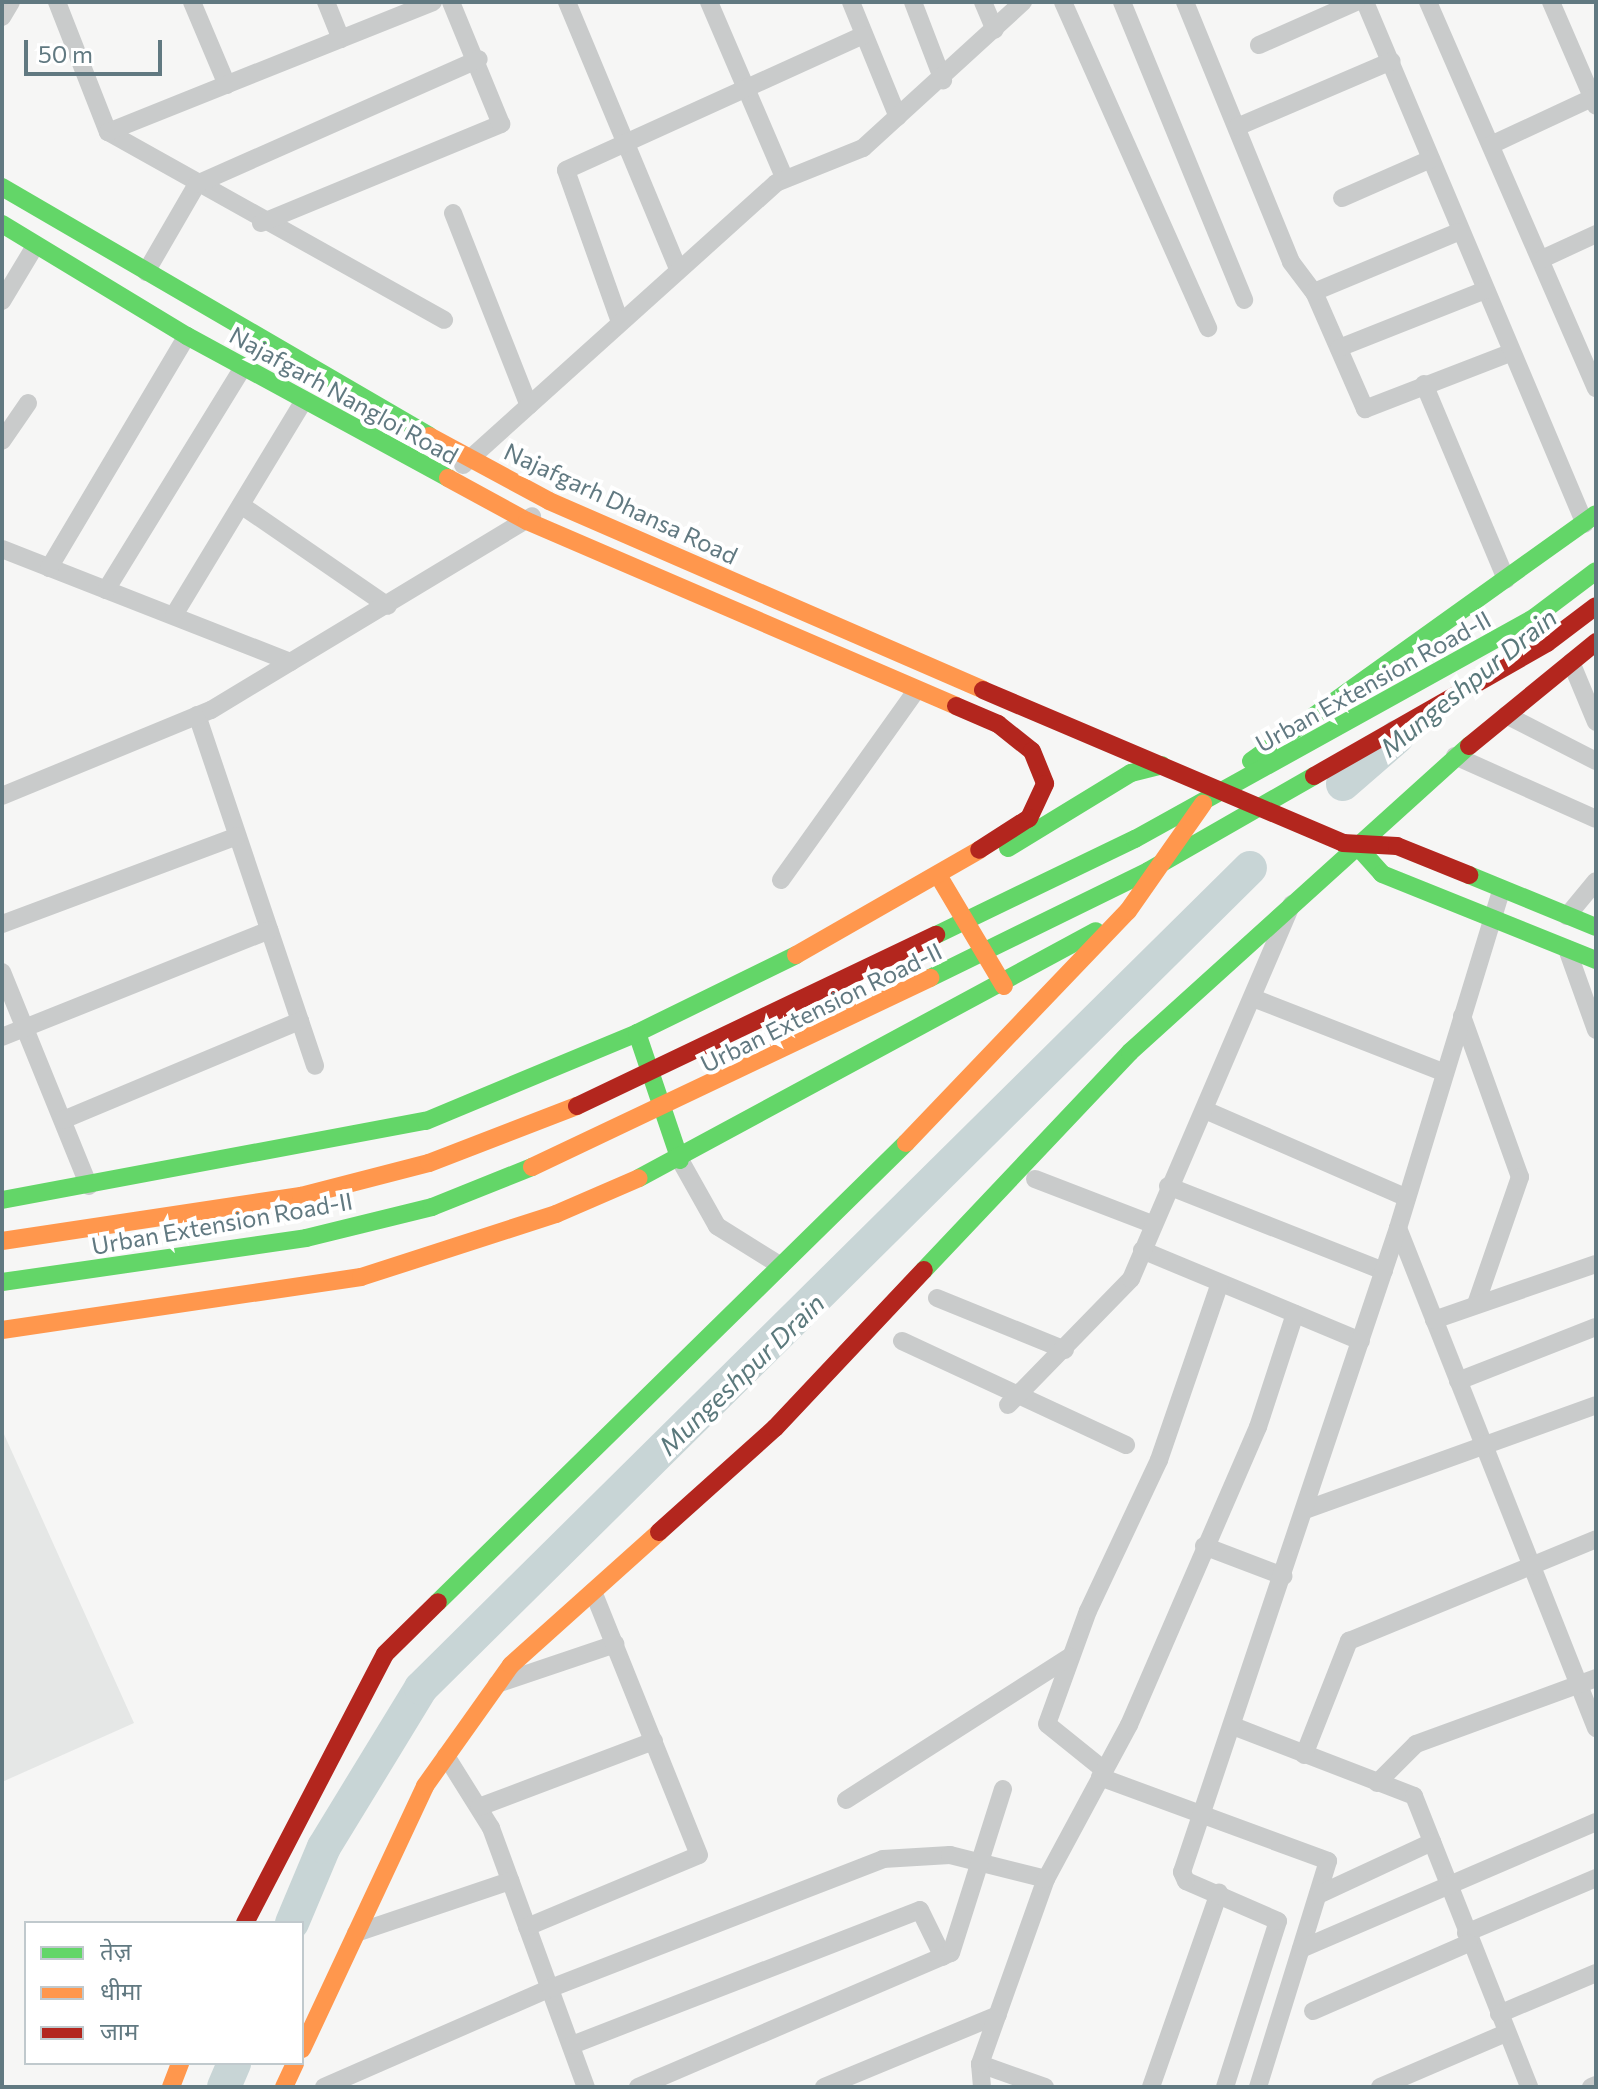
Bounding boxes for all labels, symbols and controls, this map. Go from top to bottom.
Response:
scale bar [28,24,166,74]
text: 50 m [38,39,93,68]
street label: Najafgarh Nangloi Road [225,320,463,470]
street label: Najafgarh Dhansa Road [500,436,742,570]
water label: Mungeshpur Drain [1373,601,1563,763]
street label: Urban Extension Road-II [1250,604,1496,758]
street label: Urban Extension Road-II [696,936,946,1078]
street label: Urban Extension Road-II [89,1186,355,1260]
water label: Mungeshpur Drain [652,1287,830,1461]
legend [24,1921,304,2065]
text: तेज़ [100,1936,132,1965]
text: धीमा [100,1976,142,2005]
text: जाम [100,2016,138,2045]

